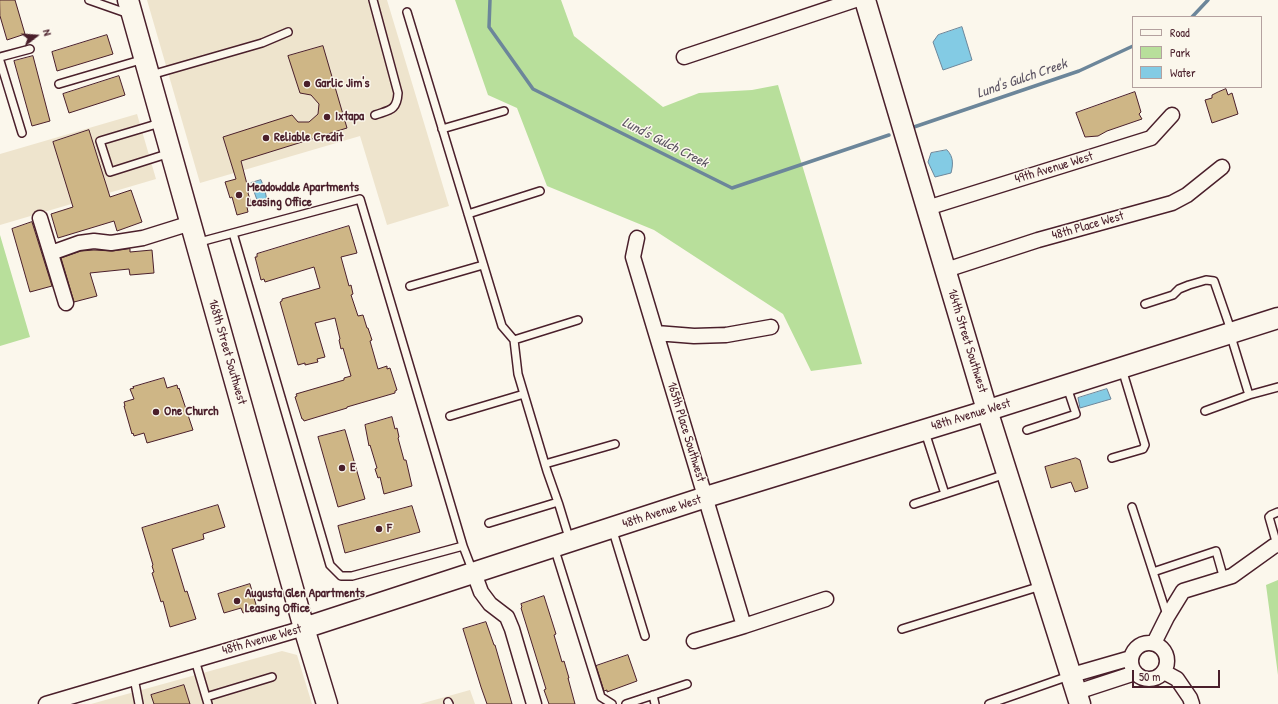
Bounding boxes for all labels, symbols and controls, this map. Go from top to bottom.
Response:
north arrow [16,16,56,56]
legend [1132,16,1262,88]
text: Road [1170,24,1190,41]
text: N [40,28,55,37]
text: Park [1170,44,1190,61]
water label: Lund's Gulch Creek [975,56,1069,102]
text: Water [1170,64,1196,81]
place label: Garlic Jim's [315,76,369,92]
marker: Garlic Jim's [302,79,312,89]
place label: Ixtapa [335,109,364,125]
marker: Ixtapa [322,112,332,122]
water label: Lund's Gulch Creek [619,114,711,172]
place label: Reliable Credit [274,130,343,146]
marker: Reliable Credit [261,133,271,143]
street label: 49th Avenue West [1013,149,1095,187]
place label: Meadowdale Apartments Leasing Office [247,180,359,211]
marker: Meadowdale Apartments Leasing Office [234,190,244,200]
street label: 48th Place West [1050,208,1126,244]
street label: 164th Street Southwest [944,287,990,395]
street label: 168th Street Southwest [205,298,249,406]
street label: 165th Place Southwest [663,380,709,484]
street label: 48th Avenue West [929,396,1013,434]
place label: One Church [164,404,219,420]
marker: One Church [151,407,161,417]
place label: E [350,460,356,476]
marker: E [337,463,347,473]
street label: 48th Avenue West [621,492,703,532]
place label: F [387,521,392,537]
marker: F [374,524,384,534]
place label: Augusta Glen Apartments Leasing Office [245,586,365,617]
marker: Augusta Glen Apartments Leasing Office [232,596,242,606]
street label: 48th Avenue West [220,621,304,659]
scale bar [1134,662,1222,688]
text: 50 m [1139,668,1160,685]

